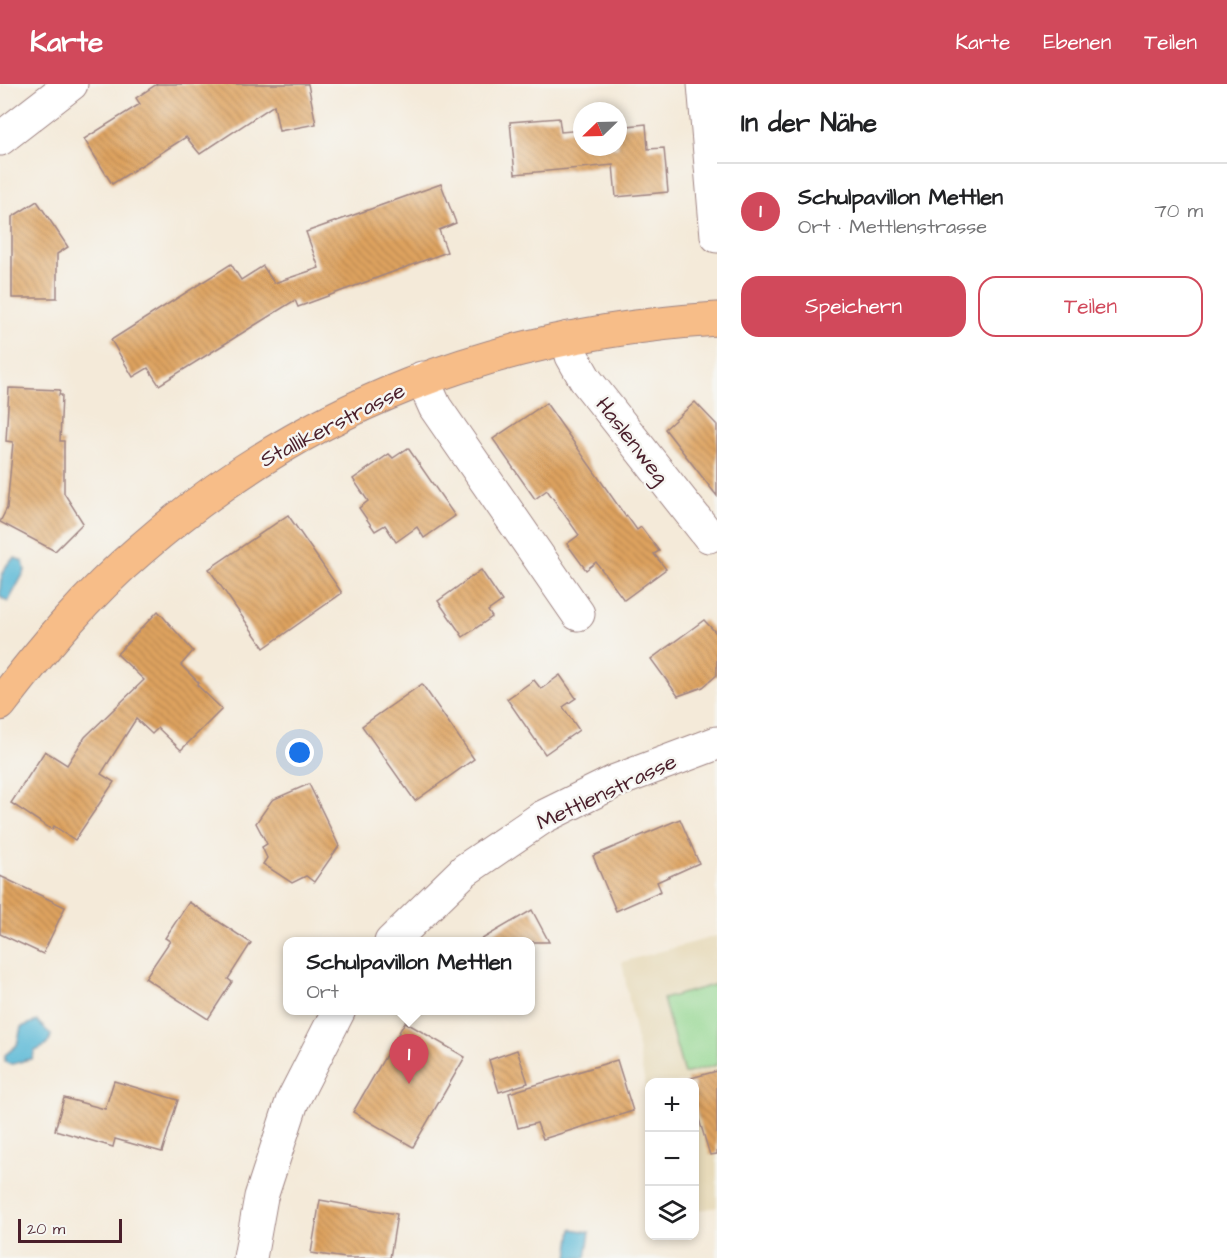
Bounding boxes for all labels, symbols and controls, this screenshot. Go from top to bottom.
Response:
text: Karte [30,23,103,62]
text: Karte [955,28,1010,57]
text: Ebenen [1043,28,1111,57]
text: Teilen [1144,28,1197,57]
north arrow [573,102,627,156]
text: In der Nähe [741,105,877,141]
text: Schulpavillon Mettlen [798,182,1003,213]
text: 1 [759,197,762,225]
text: 70 m [1155,197,1203,225]
text: Ort · Mettlenstrasse [798,213,987,241]
button: Speichern [741,276,966,337]
button: Teilen [978,276,1203,337]
street label: Stallikerstrasse [255,375,411,475]
street label: Haslenweg [587,391,676,492]
your location [285,738,314,767]
street label: Mettlenstrasse [531,746,682,838]
popup [283,937,535,1015]
text: Schulpavillon Mettlen [306,947,512,978]
text: Ort [306,978,339,1006]
pin: 1 [390,1034,428,1084]
map controls [645,1078,699,1240]
button: + [645,1078,699,1132]
button: − [645,1132,699,1186]
button: layers [645,1186,699,1240]
scale bar [18,1216,122,1244]
text: 20 m [27,1218,65,1240]

